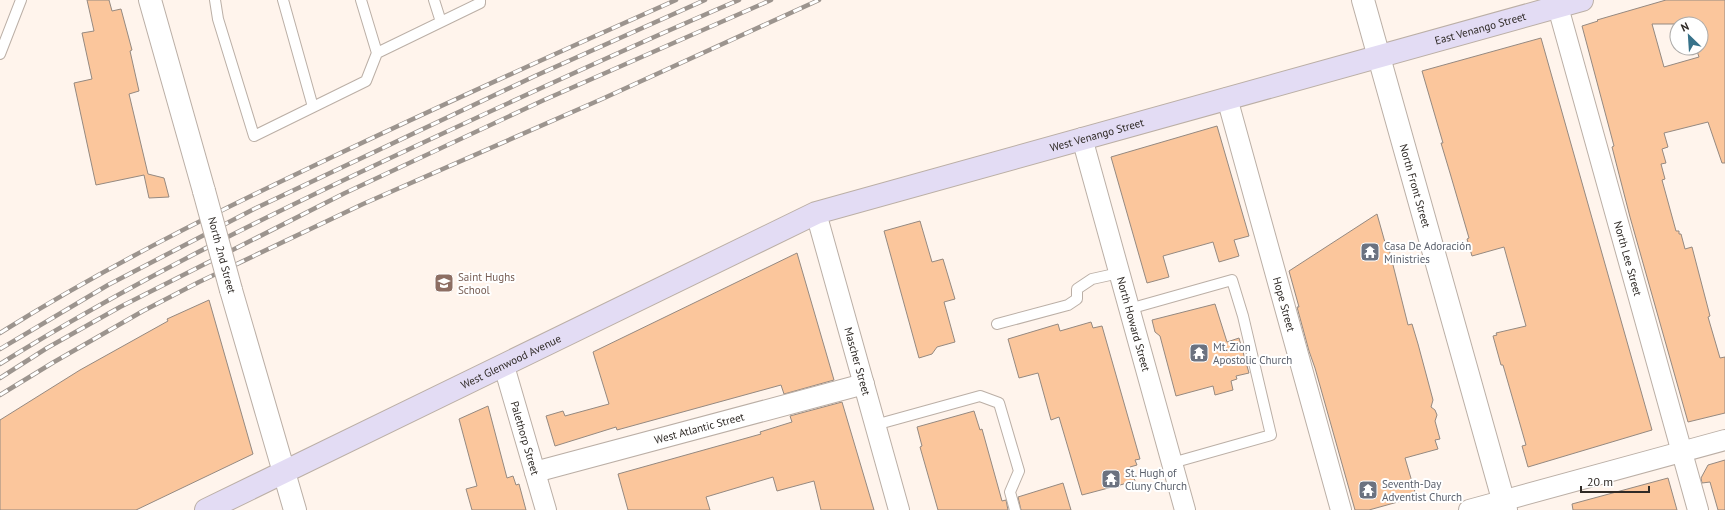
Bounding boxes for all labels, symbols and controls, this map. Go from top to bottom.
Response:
street label: East Venango Street [1433,9,1528,48]
north arrow [1669,16,1709,56]
text: N [1679,19,1691,35]
street label: West Venango Street [1048,115,1146,155]
street label: North Front Street [1397,142,1434,230]
street label: North 2nd Street [205,215,239,295]
street label: North Lee Street [1611,219,1645,298]
place label: Casa De Adoración Ministries [1384,239,1471,266]
temple icon: Casa De Adoración Ministries [1359,241,1381,263]
place label: Saint Hughs School [458,270,515,297]
school or university icon: Saint Hughs School [433,272,455,294]
street label: North Howard Street [1114,275,1153,373]
street label: Hope Street [1270,275,1298,333]
street label: Mascher Street [841,326,874,397]
street label: West Glenwood Avenue [458,331,564,392]
place label: Mt. Zion Apostolic Church [1213,340,1292,367]
temple icon: Mt. Zion Apostolic Church [1188,342,1210,364]
street label: Palethorp Street [508,399,543,477]
street label: West Atlantic Street [653,409,746,447]
place label: St. Hugh of Cluny Church [1125,466,1187,493]
temple icon: St. Hugh of Cluny Church [1100,468,1122,490]
scale bar [1581,468,1649,494]
text: 20 m [1587,474,1613,489]
place label: Seventh-Day Adventist Church [1382,477,1462,504]
temple icon: Seventh-Day Adventist Church [1357,479,1379,501]

